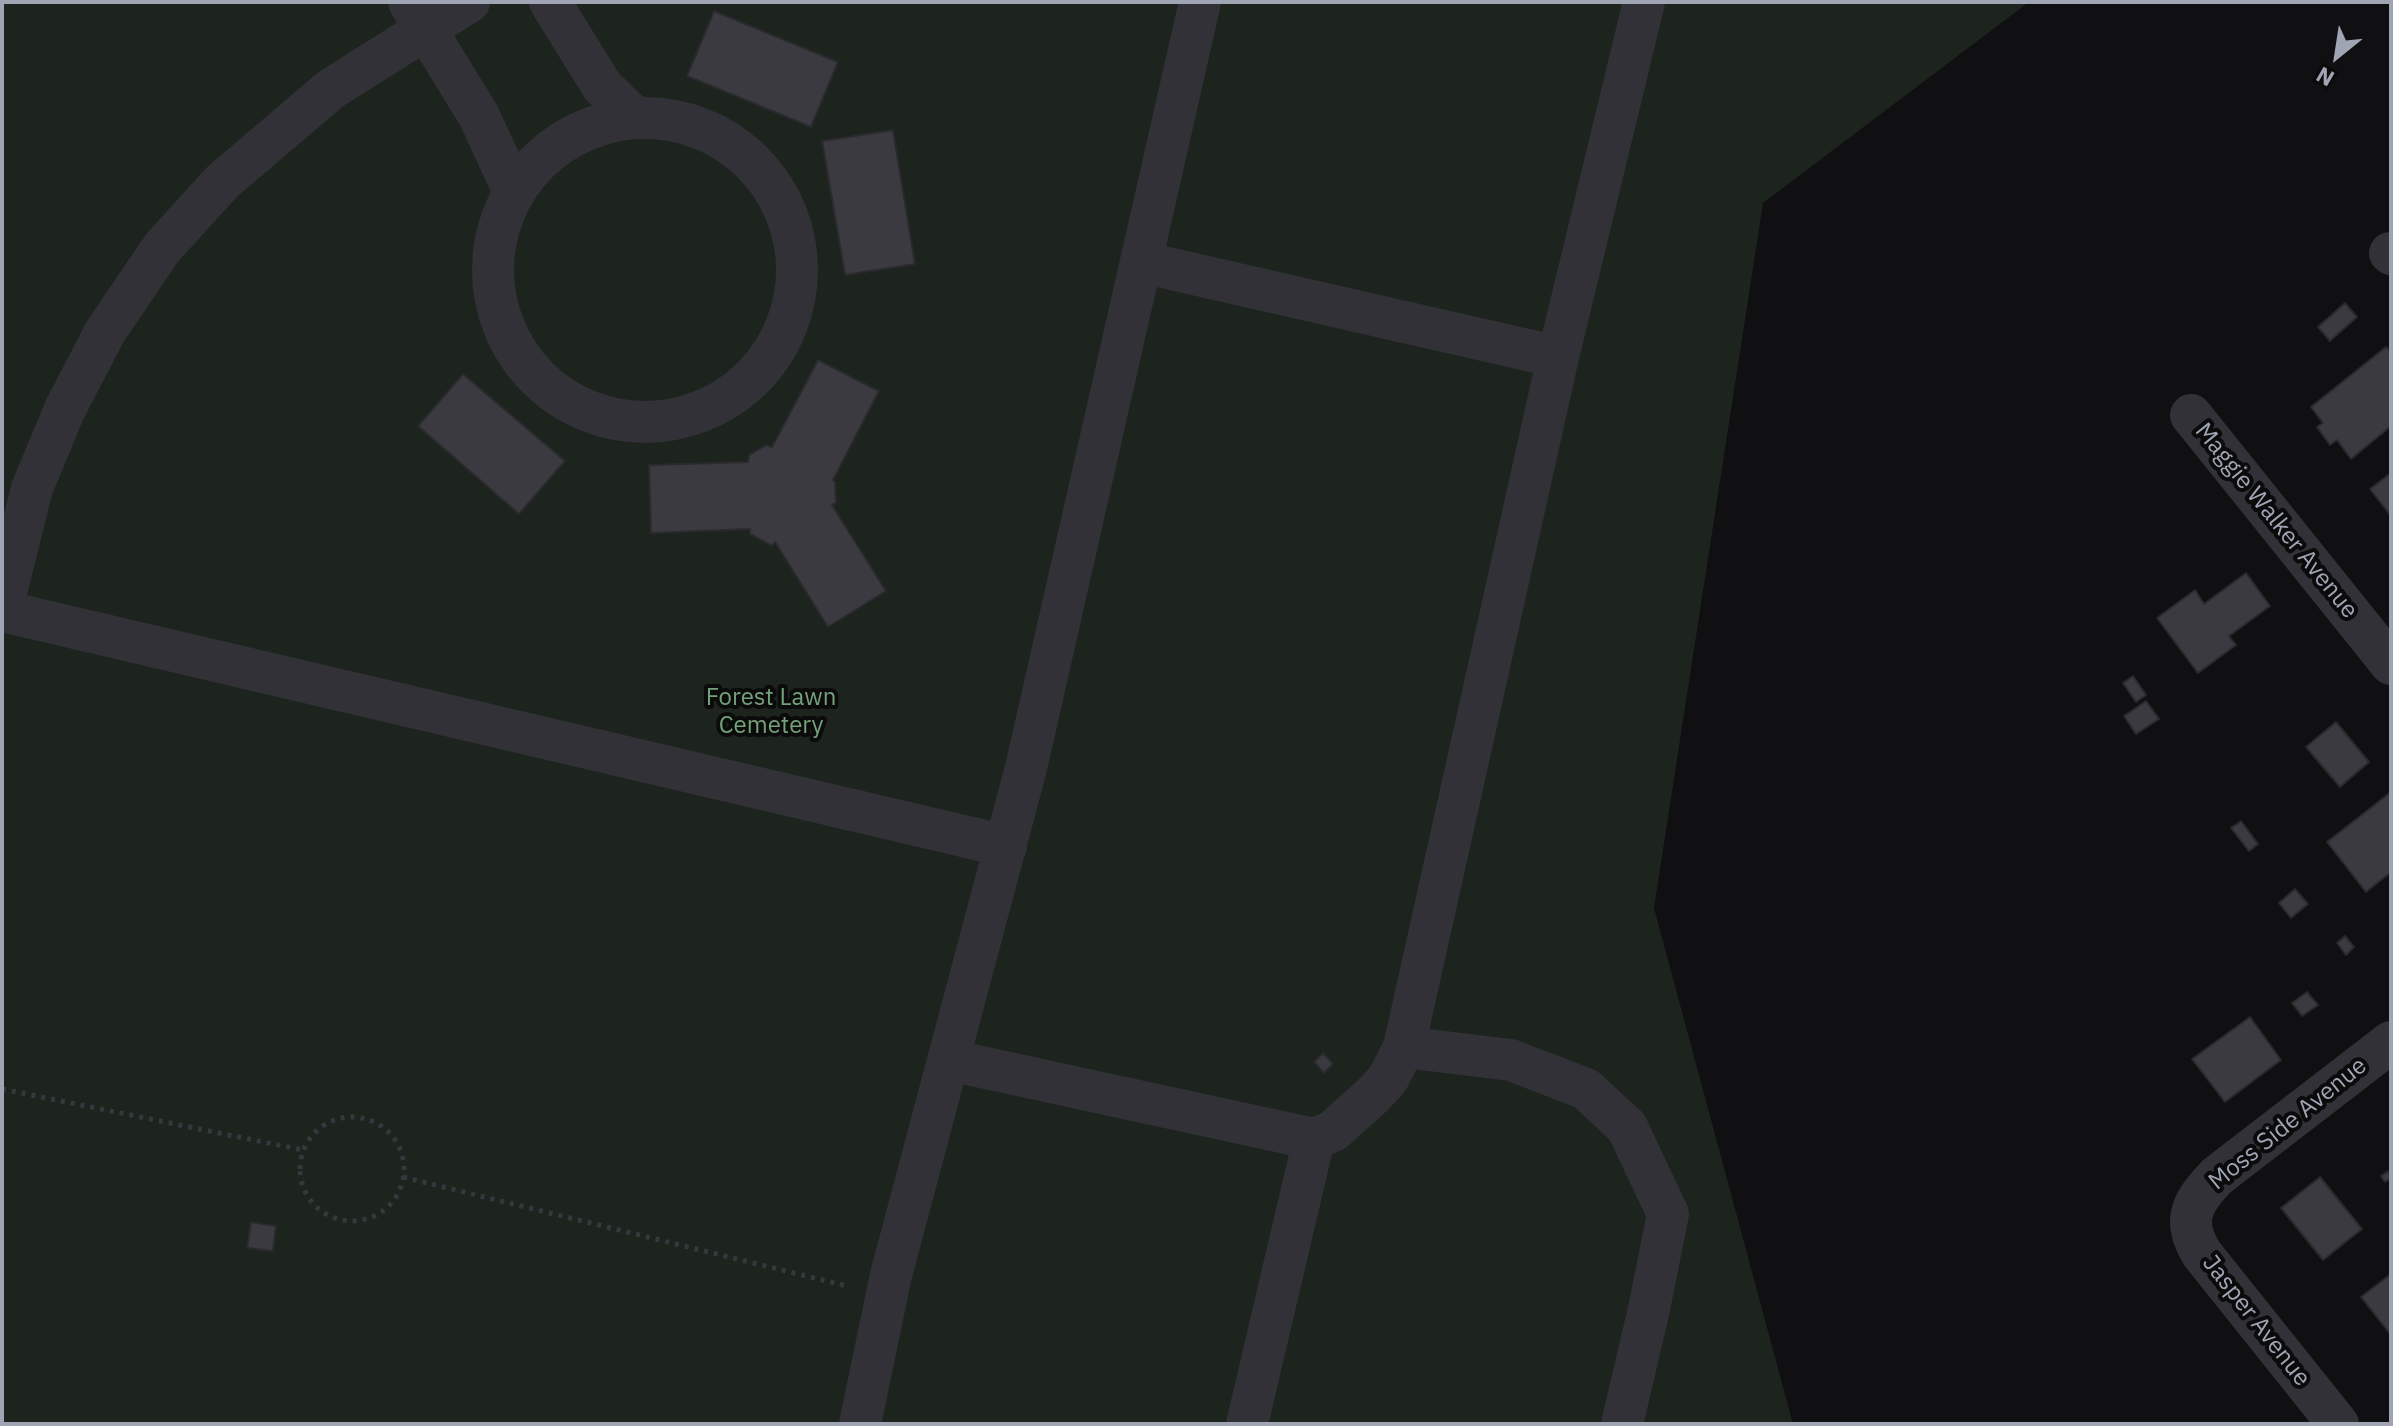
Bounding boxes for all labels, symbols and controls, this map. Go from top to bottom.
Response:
north arrow [2297,16,2377,96]
text: N [2311,61,2339,94]
street label: Maggie Walker Avenue [2188,417,2364,625]
park label: Forest Lawn Cemetery [706,684,836,740]
street label: Moss Side Avenue [2203,1052,2373,1196]
street label: Jasper Avenue [2196,1250,2316,1392]

